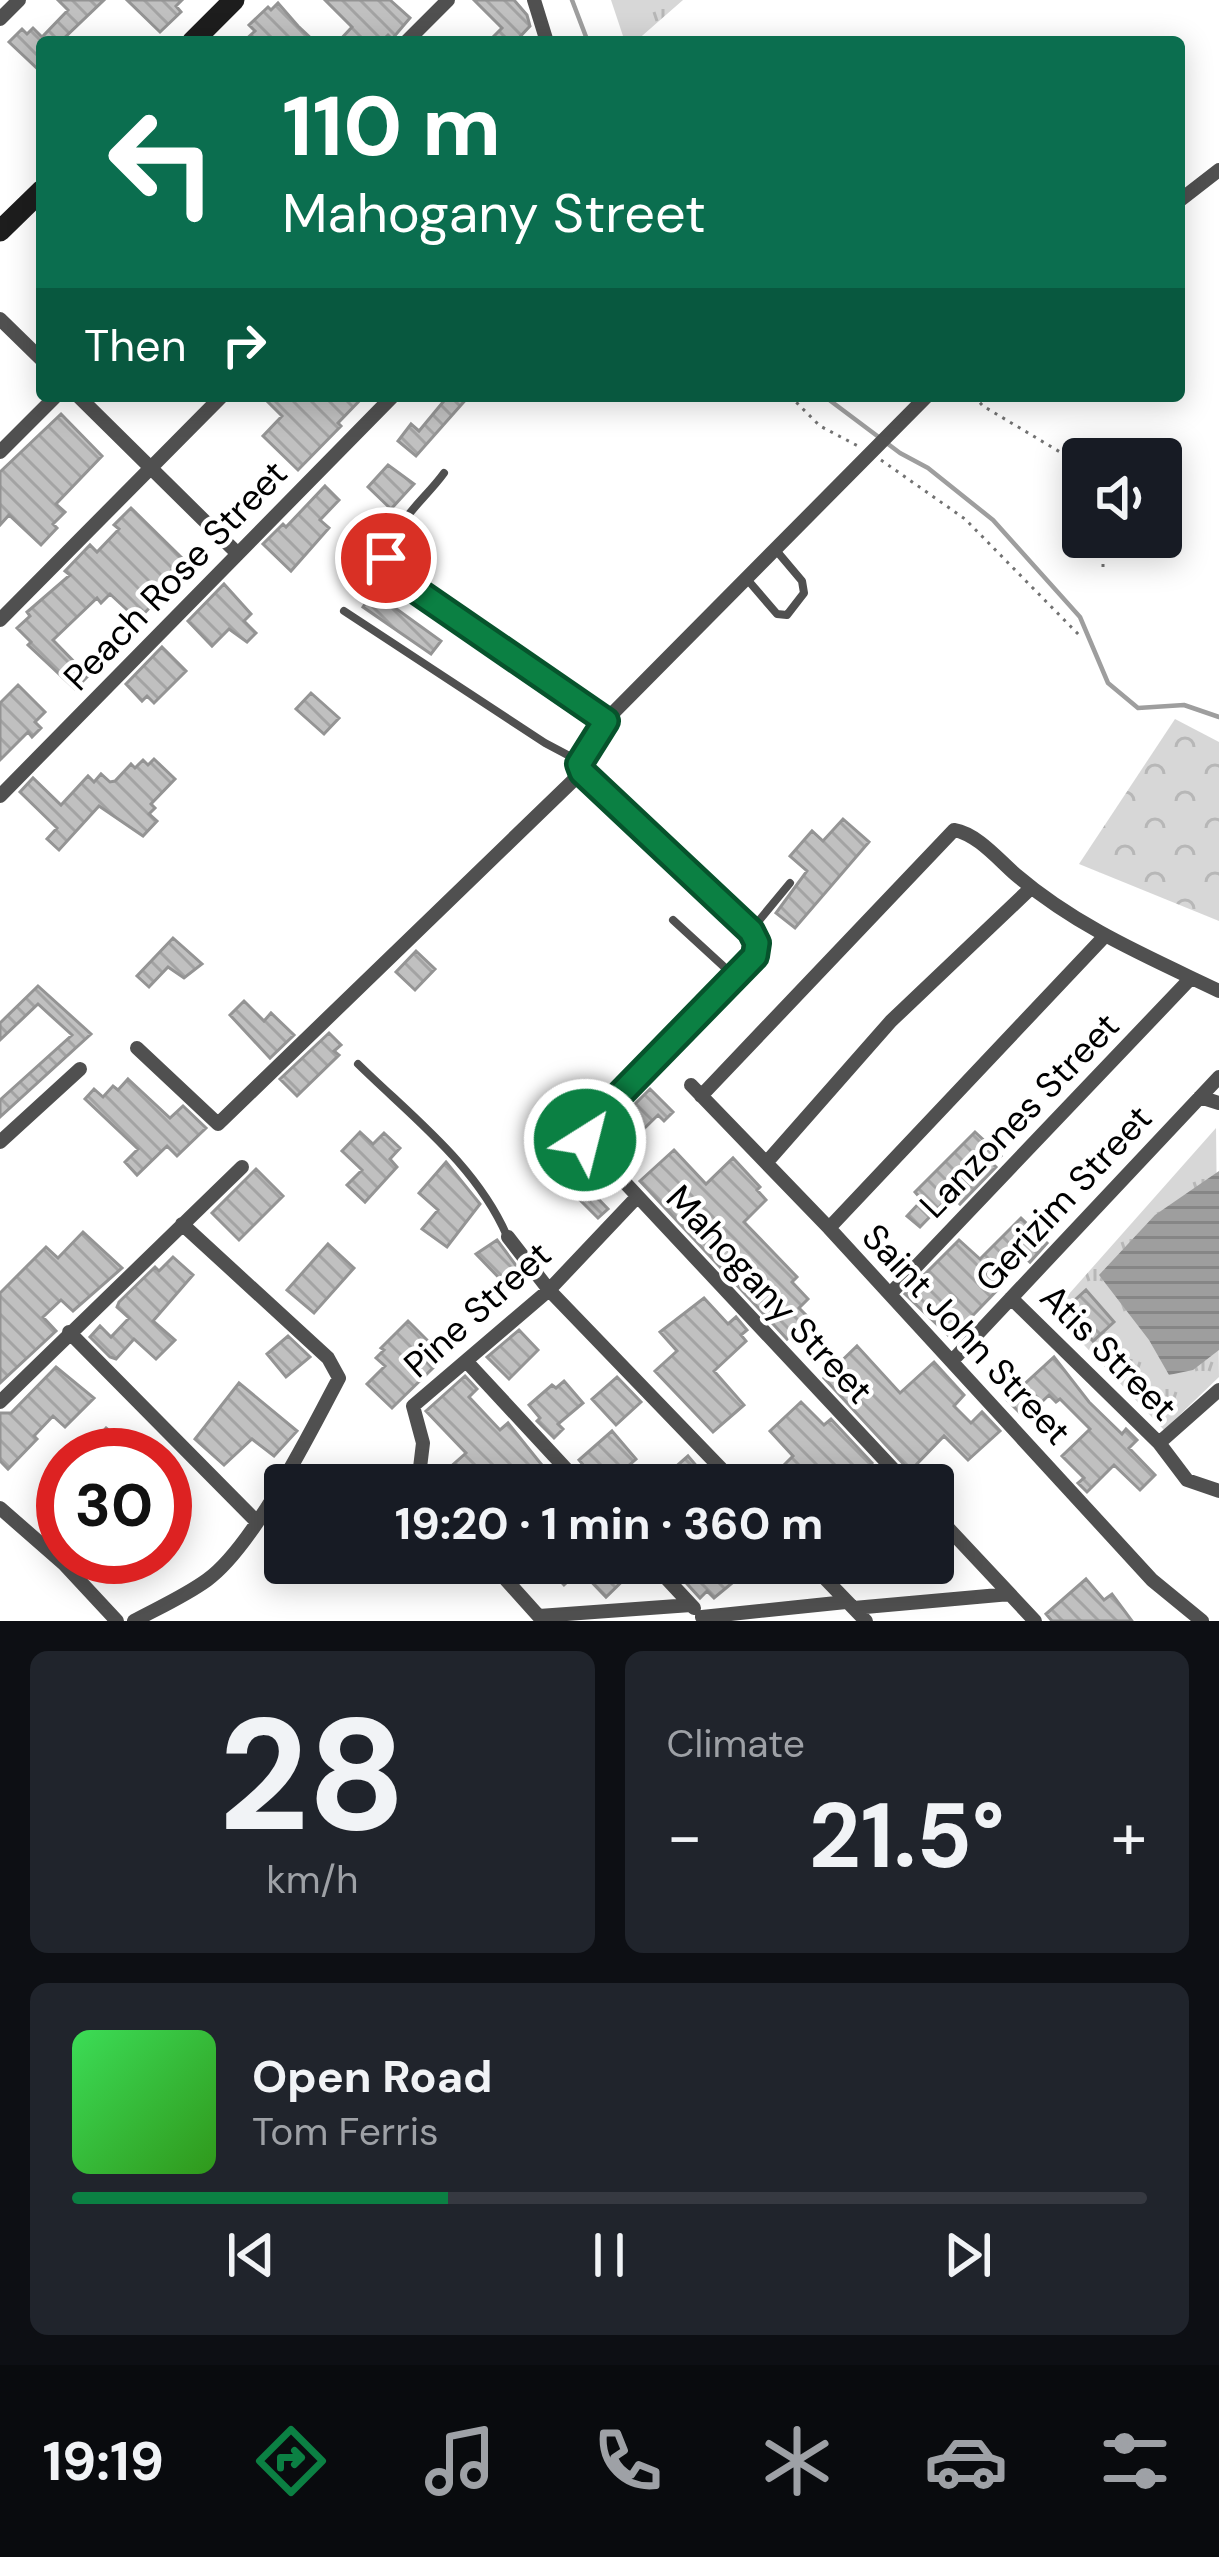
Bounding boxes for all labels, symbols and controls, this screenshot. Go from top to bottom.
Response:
text: 110 m [282,72,501,181]
icon: left [84,84,240,240]
text: Mahogany Street [282,178,706,249]
icon: right [211,312,277,378]
text: Then [84,316,187,375]
map controls [1062,438,1182,558]
button: sound [1062,438,1182,558]
street label: Peach Rose Street [53,450,297,700]
pin [335,507,437,609]
icon: arrive [353,525,419,591]
street label: Lanzones Street [909,1003,1129,1228]
position arrow [522,1077,648,1203]
street label: Gerizim Street [965,1095,1162,1302]
street label: Mahogany Street [656,1175,883,1414]
street label: Saint John Street [852,1214,1081,1455]
street label: Pine Street [394,1231,561,1388]
street label: Atis Street [1030,1274,1187,1431]
speed limit sign: 30 [36,1428,192,1584]
text: 19:20 · 1 min · 360 m [395,1494,823,1553]
text: 28 [218,1674,406,1877]
text: Climate [667,1718,805,1769]
text: 21.5° [809,1778,1005,1895]
text: − [667,1794,703,1879]
text: + [1111,1794,1147,1879]
text: km/h [266,1854,358,1905]
text: Open Road [252,2047,493,2106]
text: Tom Ferris [252,2106,439,2157]
icon: previous [218,2222,284,2288]
icon: pause [576,2222,642,2288]
icon: next [935,2222,1001,2288]
icon: directions [249,2419,333,2503]
icon: music [418,2419,502,2503]
icon: phone [586,2419,670,2503]
icon: climate [755,2419,839,2503]
icon: car [924,2419,1008,2503]
icon: filters [1093,2419,1177,2503]
text: 19:19 [42,2426,164,2497]

